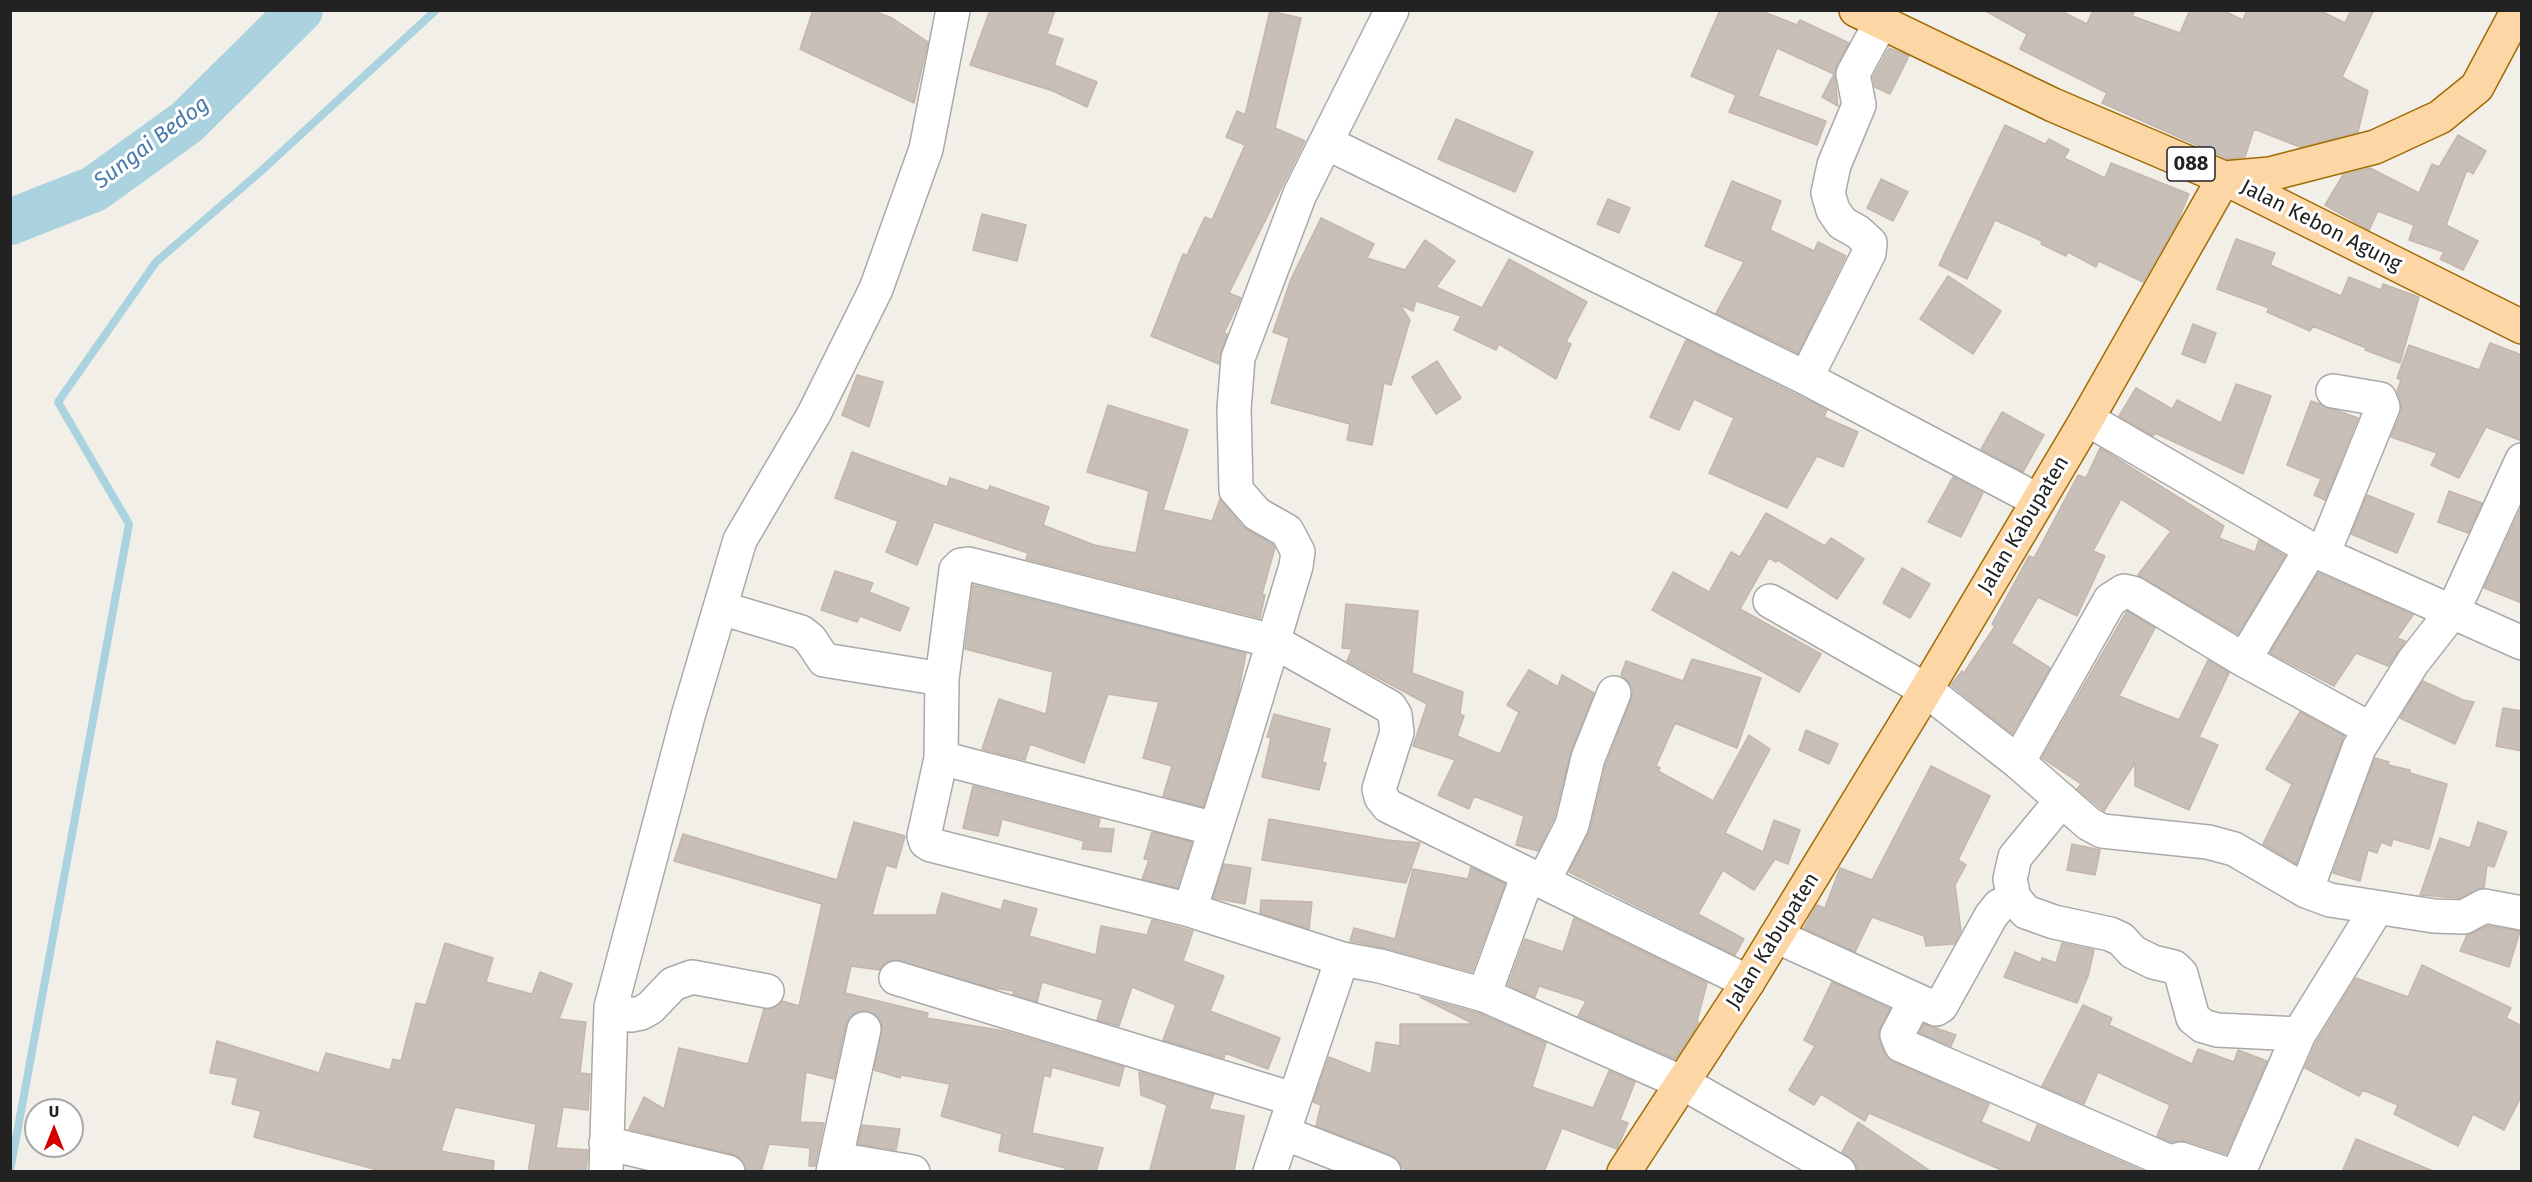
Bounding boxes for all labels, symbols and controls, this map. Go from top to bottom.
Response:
water label: Sungai Bedog [89,91,215,195]
road number: 088 [2167,147,2215,181]
street label: Jalan Kebon Agung [2236,175,2406,277]
street label: Jalan Kabupaten [1973,452,2075,598]
street label: Jalan Kabupaten [1721,868,1825,1014]
north arrow [24,1098,84,1158]
text: U [49,1102,59,1121]

